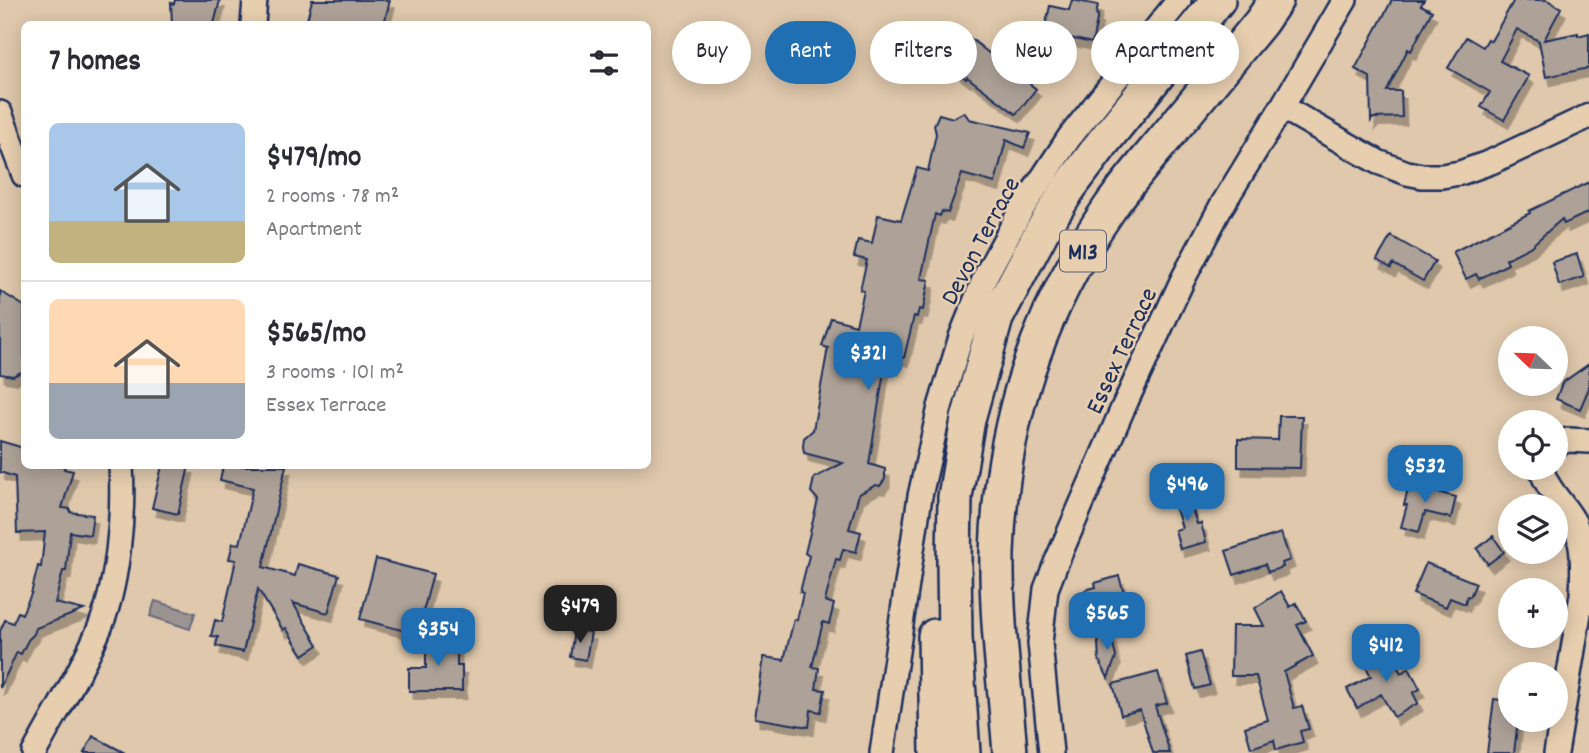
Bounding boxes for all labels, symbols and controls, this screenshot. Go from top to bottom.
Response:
chip: Buy [672,21,751,84]
chip: Rent [765,21,856,84]
chip: Filters [870,21,977,84]
chip: New [991,21,1077,84]
chip: Apartment [1091,21,1239,84]
text: 7 homes [49,42,141,85]
icon: filters [585,44,623,82]
text: $479/mo [266,138,361,181]
icon: home [105,151,189,235]
street label: Devon Terrace [933,171,1031,312]
text: 2 rooms · 78 m² [266,181,399,214]
text: Apartment [266,214,362,247]
road number: M13 [1060,230,1106,272]
street label: Essex Terrace [1078,282,1169,421]
text: $565/mo [266,314,366,357]
north arrow [1498,326,1568,396]
map controls [1498,326,1568,732]
icon: home [105,327,189,411]
pin: $321 [827,332,909,392]
text: $321 [850,338,886,371]
text: 3 rooms · 101 m² [266,357,404,390]
text: Essex Terrace [266,390,386,423]
button: locate [1498,410,1568,480]
pin: $532 [1384,446,1466,505]
text: $532 [1404,451,1446,484]
pin: $496 [1146,463,1228,523]
text: $496 [1165,469,1209,502]
button: layers [1498,494,1568,564]
button: + [1498,578,1568,648]
pin: $479 [539,586,621,645]
text: $479 [560,591,600,624]
pin: $565 [1066,592,1148,652]
text: $565 [1085,598,1129,631]
pin: $354 [397,608,479,668]
text: $354 [417,614,459,647]
pin: $412 [1345,624,1427,684]
text: $412 [1368,630,1404,663]
button: − [1498,662,1568,732]

